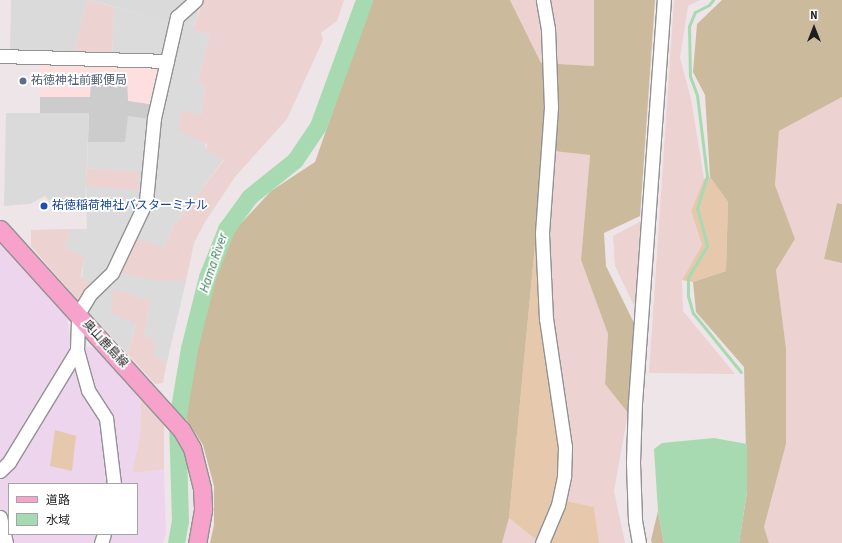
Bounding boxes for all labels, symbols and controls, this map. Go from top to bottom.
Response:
north arrow [794,8,834,48]
text: N [810,8,818,23]
place label: 祐徳神社前郵便局 [31,74,127,88]
marker: 祐徳神社前郵便局 [18,76,28,86]
place label: 祐徳稲荷神社バスターミナル [52,199,208,213]
marker: 祐徳稲荷神社バスターミナル [39,201,49,211]
water label: Hama River [197,231,231,295]
street label: 奥山鹿島線 [79,317,131,371]
legend [8,483,138,535]
text: 道路 [46,492,70,509]
text: 水域 [46,512,70,529]

